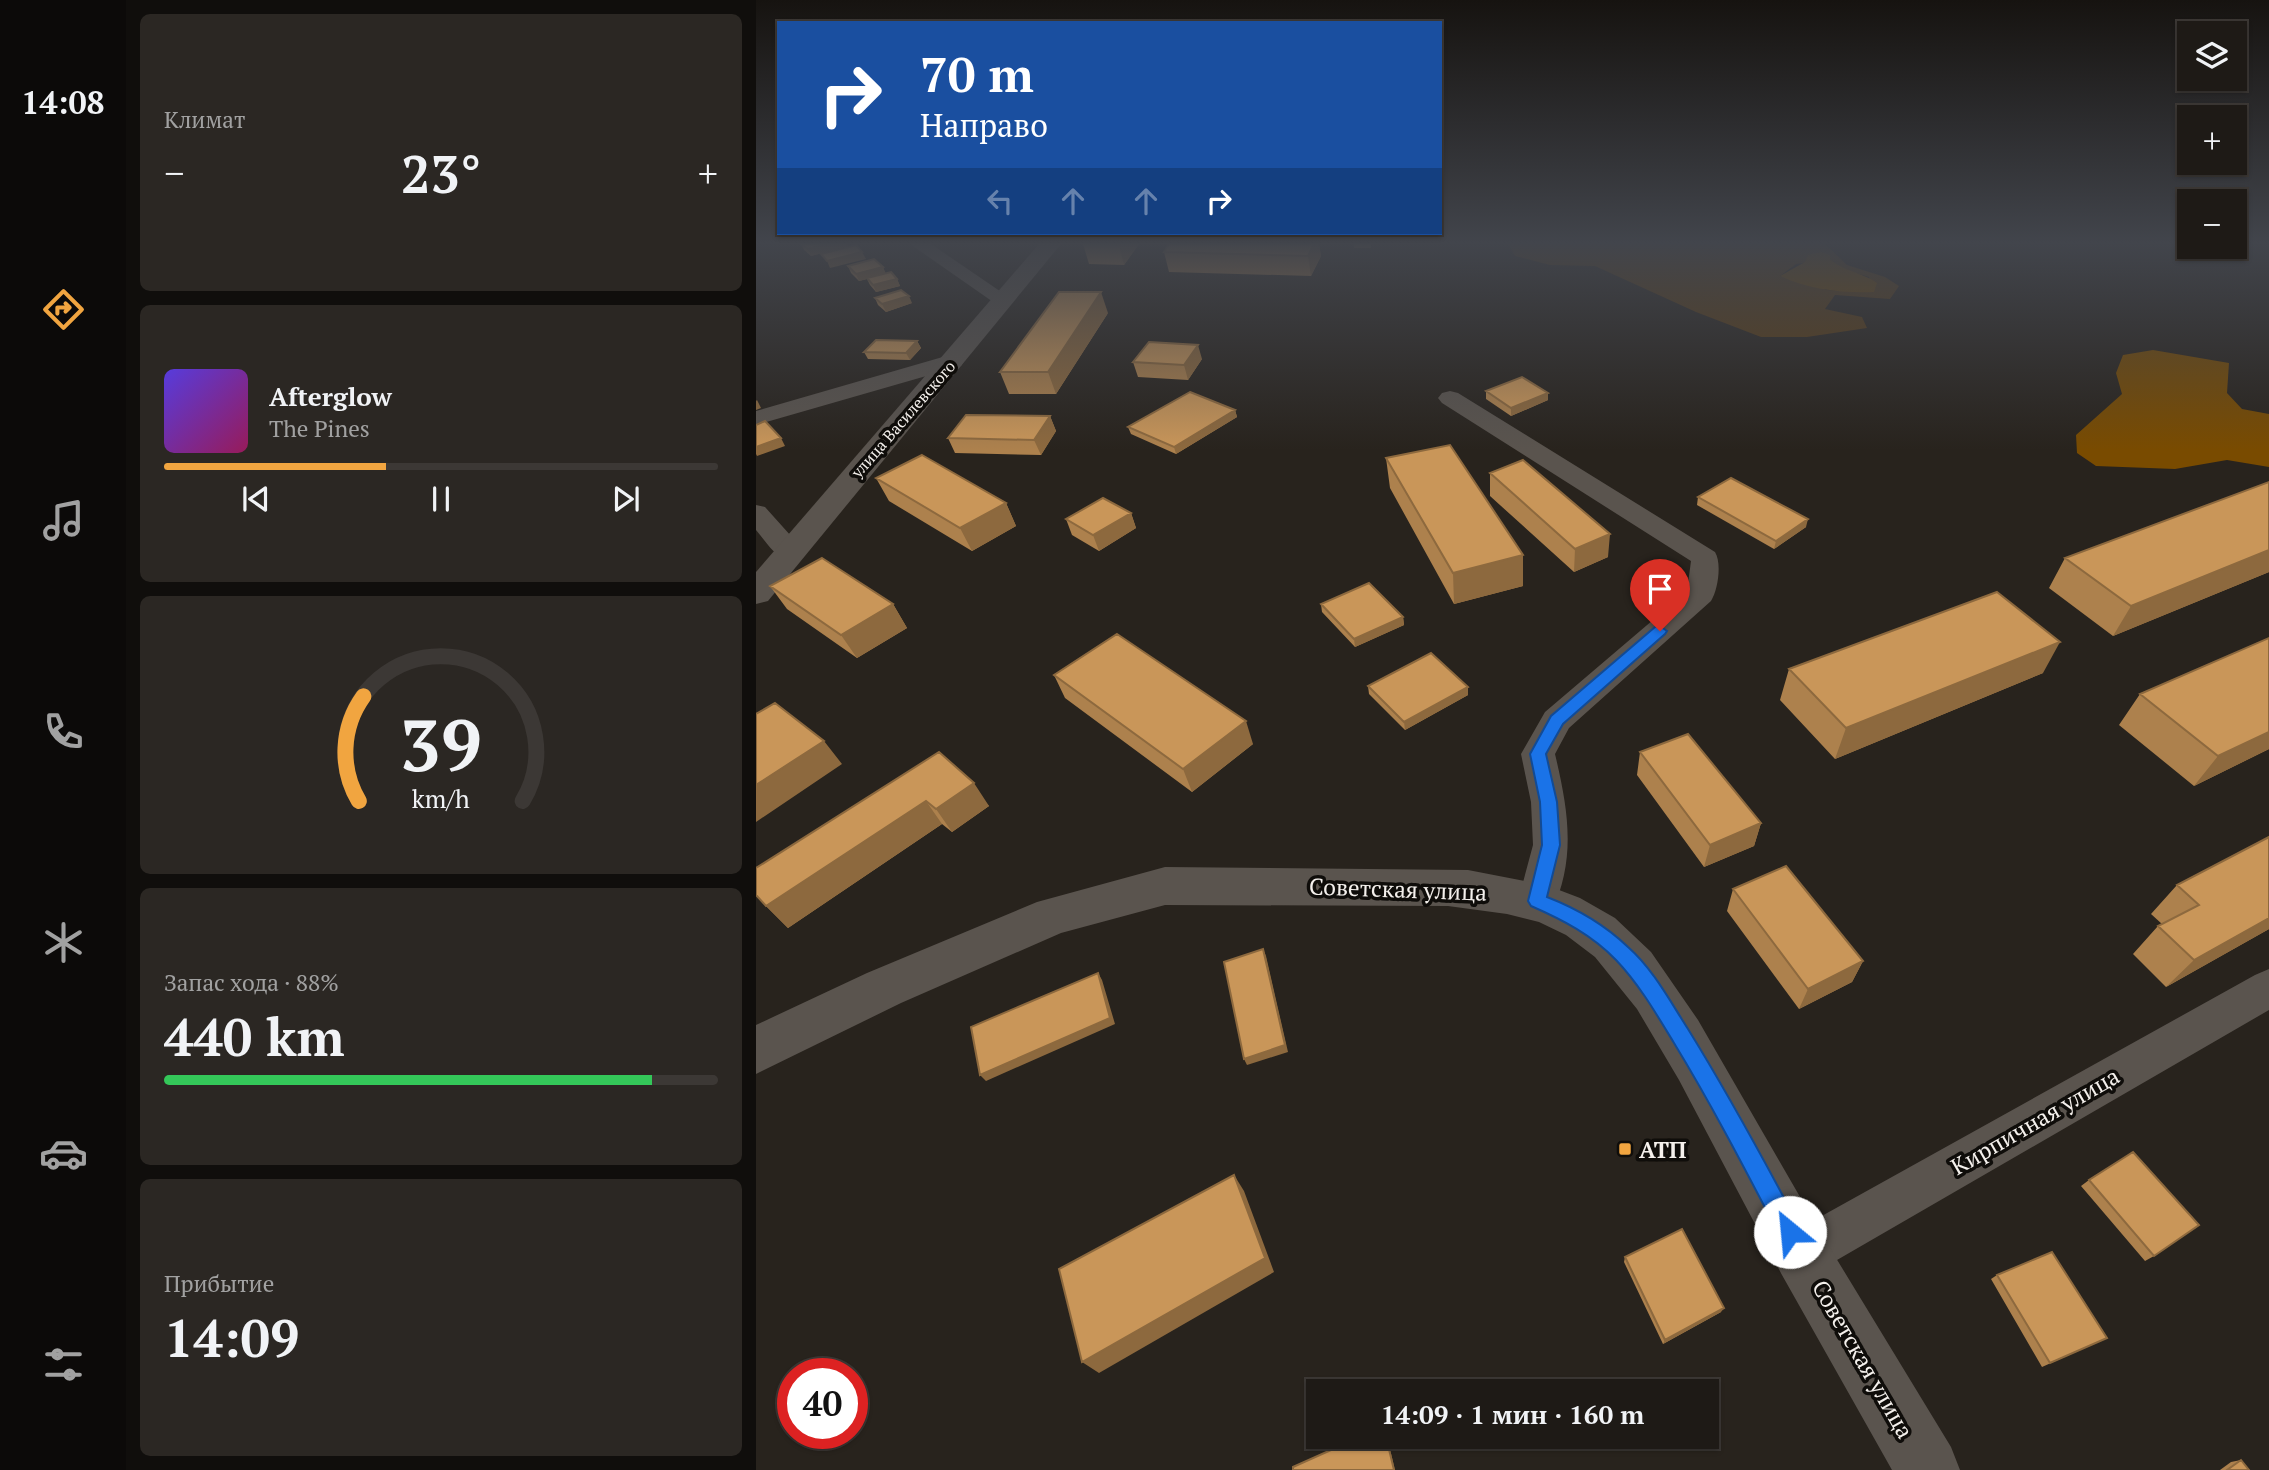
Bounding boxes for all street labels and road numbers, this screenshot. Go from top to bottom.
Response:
street label: улица Василевского [845,356,960,483]
street label: Советская улица [1308,870,1488,908]
street label: Кирпичная улица [1945,1060,2125,1182]
street label: Советская улица [1805,1274,1921,1444]

